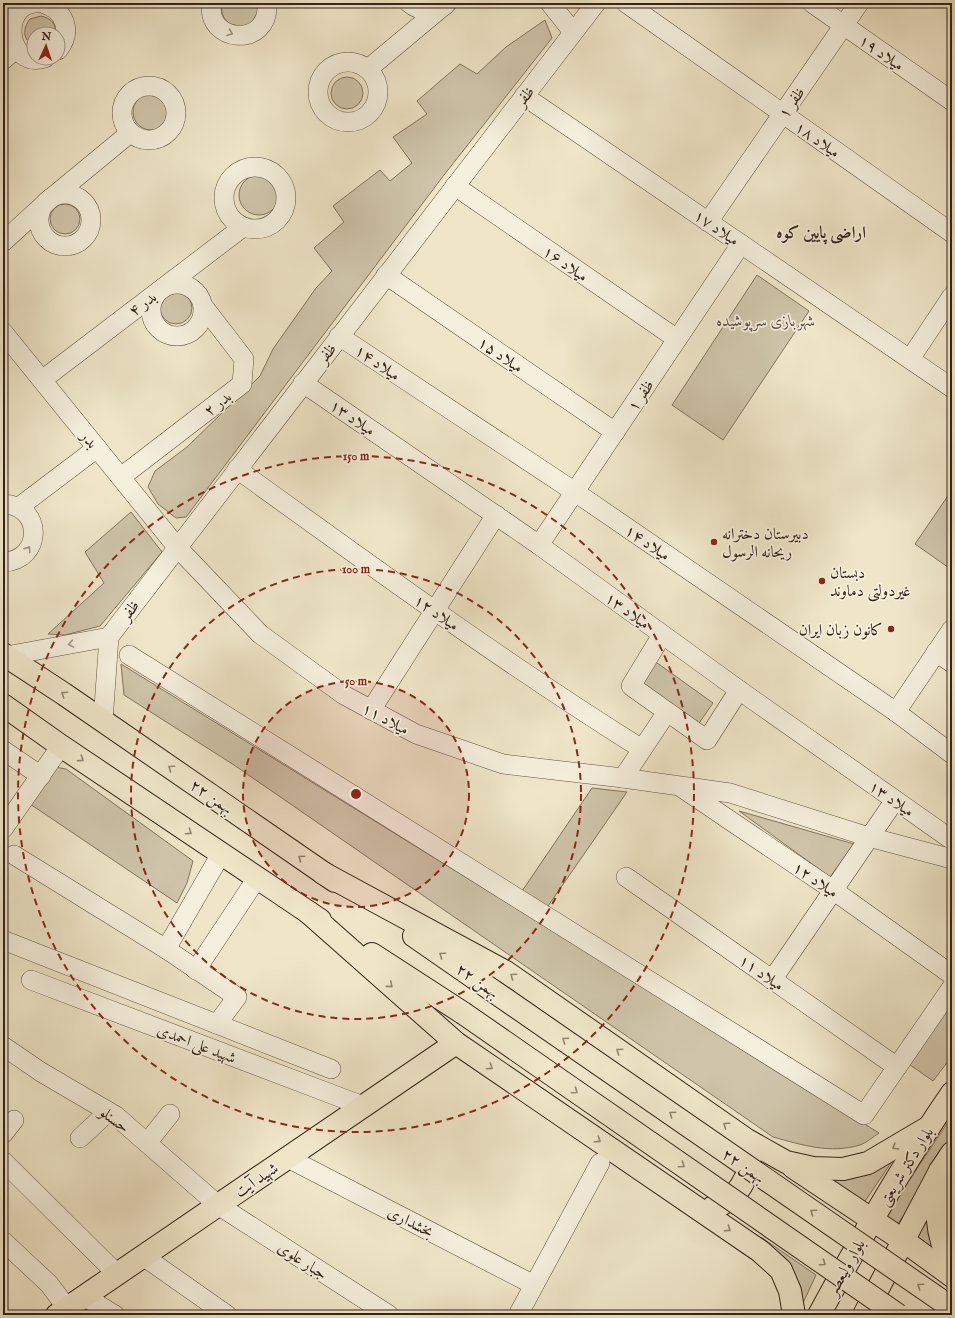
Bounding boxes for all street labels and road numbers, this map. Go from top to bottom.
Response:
street label: میلاد ۱۹ [854,31,907,76]
street label: ظفر [510,83,540,113]
street label: ظفر ۱ [775,84,810,123]
street label: میلاد ۱۸ [790,118,843,163]
street label: میلاد ۱۷ [689,206,742,251]
street label: میلاد ۱۶ [538,242,591,287]
street label: بدر ۴ [125,288,161,322]
street label: میلاد ۱۵ [473,333,526,378]
street label: ظفر [312,340,342,370]
street label: میلاد ۱۴ [350,341,403,386]
street label: ظفر ۱ [624,377,659,416]
street label: بدر ۲ [200,388,236,422]
street label: میلاد ۱۳ [325,396,378,441]
street label: بدر [74,426,102,453]
street label: میلاد ۱۴ [620,521,673,566]
street label: میلاد ۱۳ [600,589,653,635]
street label: میلاد ۱۲ [409,591,462,636]
street label: ظفر [115,597,145,627]
street label: میلاد ۱۱ [358,699,412,740]
street label: ۲۲ بهمن [185,776,236,820]
street label: میلاد ۱۳ [864,777,917,822]
street label: میلاد ۱۲ [788,858,841,903]
street label: میلاد ۱۱ [734,951,787,996]
street label: ۲۲ بهمن [451,960,502,1004]
street label: شهید علی احمدی [154,1021,239,1069]
street label: حسنلو [93,1102,133,1138]
street label: بلوار دکتر شریعتی [875,1124,939,1210]
street label: ۲۲ بهمن [717,1145,768,1189]
street label: شهید آیت [231,1158,283,1202]
street label: بخشداری [384,1203,436,1243]
street label: بلوار ولیعصر [822,1236,870,1301]
street label: جبار علوی [273,1238,331,1285]

